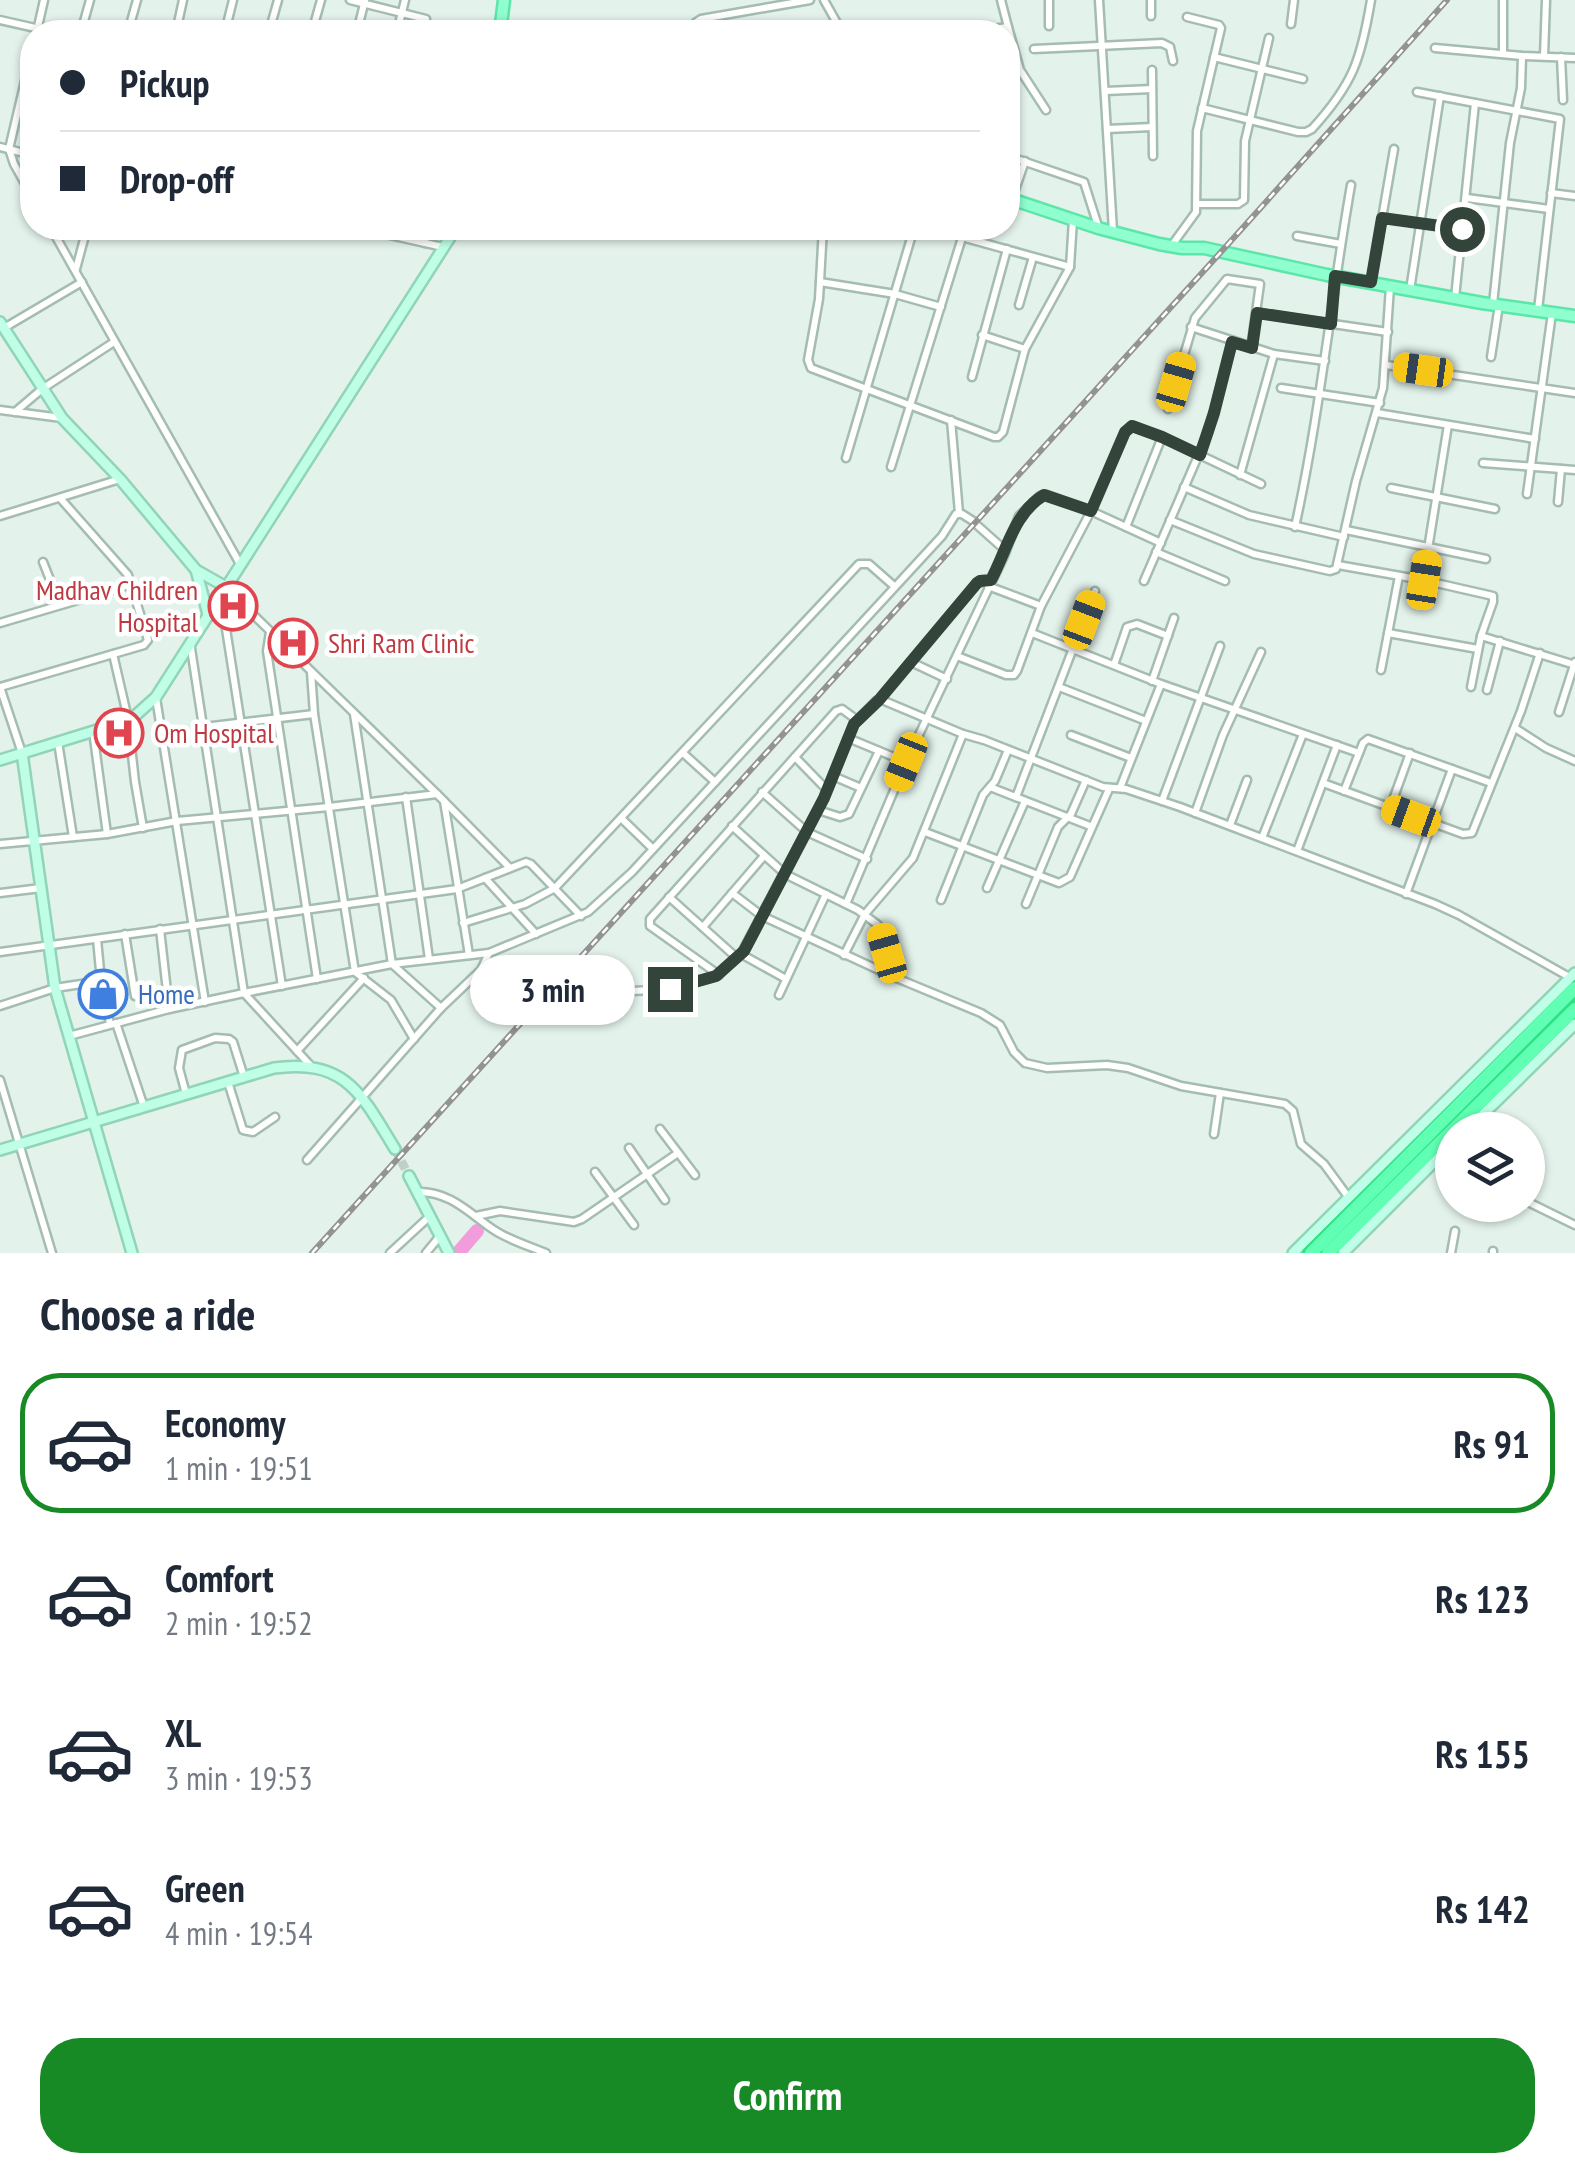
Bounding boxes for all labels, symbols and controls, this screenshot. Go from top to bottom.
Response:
text: Pickup [120,58,210,107]
text: Drop-off [120,154,234,203]
route start [1440,207,1485,252]
car [1153,349,1199,415]
car [1391,351,1455,389]
car [1404,548,1444,612]
place label: Madhav Children Hospital [36,571,198,640]
hospital icon: Madhav Children Hospital [207,580,259,632]
car [1059,587,1109,653]
hospital icon: Shri Ram Clinic [267,617,319,669]
place label: Shri Ram Clinic [328,624,475,661]
hospital icon: Om Hospital [93,707,145,759]
place label: Om Hospital [154,714,274,751]
car [881,729,931,795]
car [1378,792,1444,840]
car [864,920,910,986]
callout: 3 min [470,954,635,1024]
route end [648,967,693,1012]
shop icon: Home [77,968,129,1020]
text: 3 min [520,969,585,1011]
place label: Home [138,975,195,1012]
map controls [1435,1112,1545,1222]
button: layers [1435,1112,1545,1222]
text: Choose a ride [40,1284,255,1342]
icon: car [45,1398,135,1488]
text: Economy [165,1398,285,1447]
text: Rs 91 [1453,1419,1530,1468]
text: 1 min · 19:51 [165,1447,313,1489]
icon: car [45,1553,135,1643]
text: Comfort [165,1553,274,1602]
text: Rs 123 [1435,1574,1530,1623]
text: 2 min · 19:52 [165,1602,313,1644]
icon: car [45,1708,135,1798]
text: XL [165,1708,201,1757]
text: Rs 155 [1435,1729,1530,1778]
text: 3 min · 19:53 [165,1757,313,1799]
icon: car [45,1863,135,1953]
text: Green [165,1863,245,1912]
text: Rs 142 [1435,1884,1530,1933]
text: 4 min · 19:54 [165,1912,313,1954]
button: Confirm [40,2038,1535,2153]

